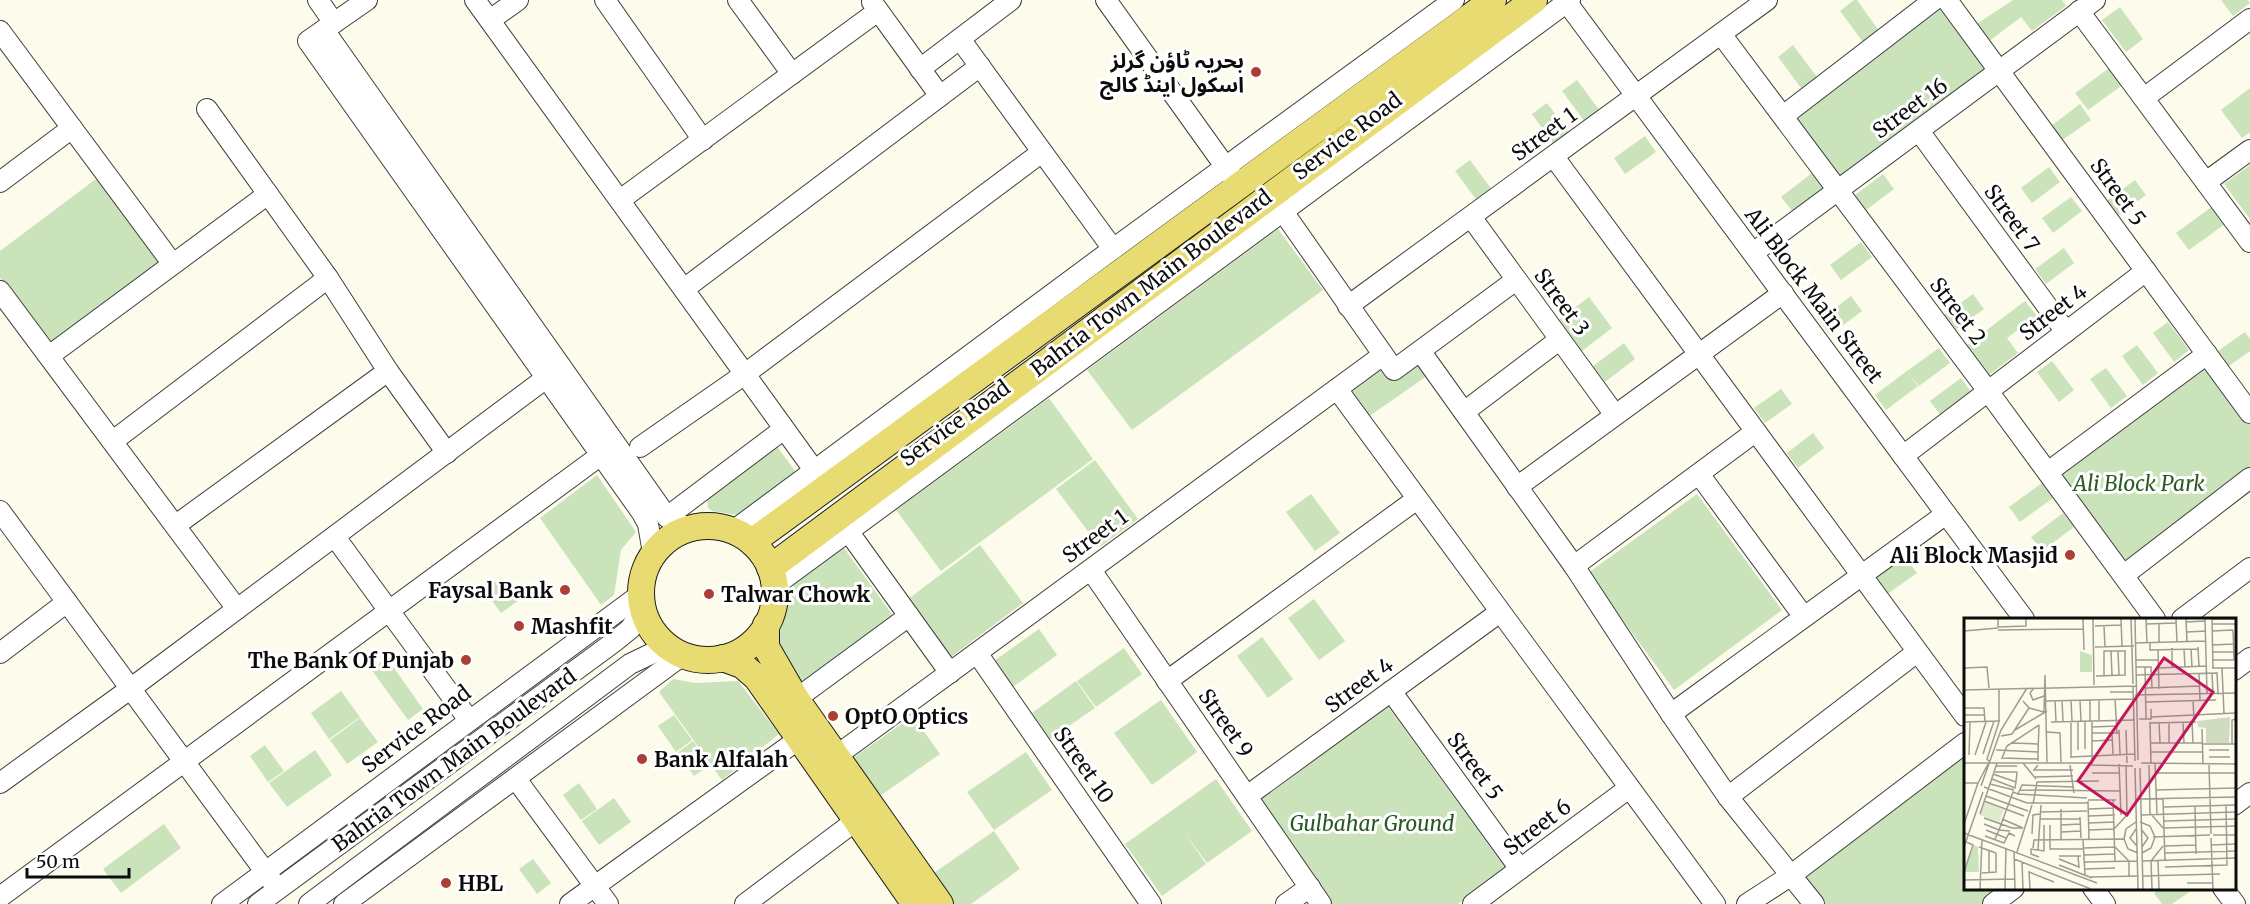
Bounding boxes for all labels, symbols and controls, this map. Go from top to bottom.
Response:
place label: بحریہ ٹاؤن گرلز اسکول اینڈ کالج [1100,47,1244,100]
marker: بحریہ ٹاؤن گرلز اسکول اینڈ کالج [1249,65,1263,79]
street label: Street 16 [1867,72,1953,144]
street label: Service Road [1287,86,1407,186]
street label: Street 1 [1506,101,1582,167]
street label: Street 5 [2084,153,2152,231]
street label: Street 7 [1978,179,2046,257]
street label: Bahria Town Main Boulevard [1025,183,1277,383]
street label: Ali Block Main Street [1738,201,1889,388]
street label: Street 3 [1528,263,1596,341]
street label: Street 2 [1924,272,1992,350]
street label: Street 4 [2014,278,2092,346]
street label: Service Road [895,374,1016,472]
park label: Ali Block Park [2071,470,2205,497]
street label: Street 1 [1057,503,1133,569]
place label: Ali Block Masjid [1889,542,2058,569]
marker: Ali Block Masjid [2063,548,2077,562]
place label: Faysal Bank [428,577,553,604]
place label: Talwar Chowk [721,581,871,608]
marker: Faysal Bank [558,583,572,597]
marker: Talwar Chowk [702,587,716,601]
place label: Mashfit [531,613,613,640]
inset map [1964,618,2235,889]
marker: Mashfit [512,619,526,633]
place label: The Bank Of Punjab [248,647,454,674]
street label: Street 4 [1320,651,1399,719]
marker: The Bank Of Punjab [459,653,473,667]
street label: Bahria Town Main Boulevard [327,662,582,858]
street label: Service Road [356,679,476,779]
street label: Street 9 [1193,683,1259,763]
place label: OptO Optics [845,703,969,730]
marker: OptO Optics [826,709,840,723]
street label: Street 10 [1048,722,1120,808]
street label: Street 5 [1441,727,1509,805]
place label: Bank Alfalah [654,746,788,773]
marker: Bank Alfalah [635,752,649,766]
street label: Street 6 [1498,793,1576,861]
park label: Gulbahar Ground [1290,810,1454,837]
scale bar [27,841,129,879]
text: 50 m [36,850,80,873]
place label: HBL [458,870,504,897]
marker: HBL [439,876,453,890]

